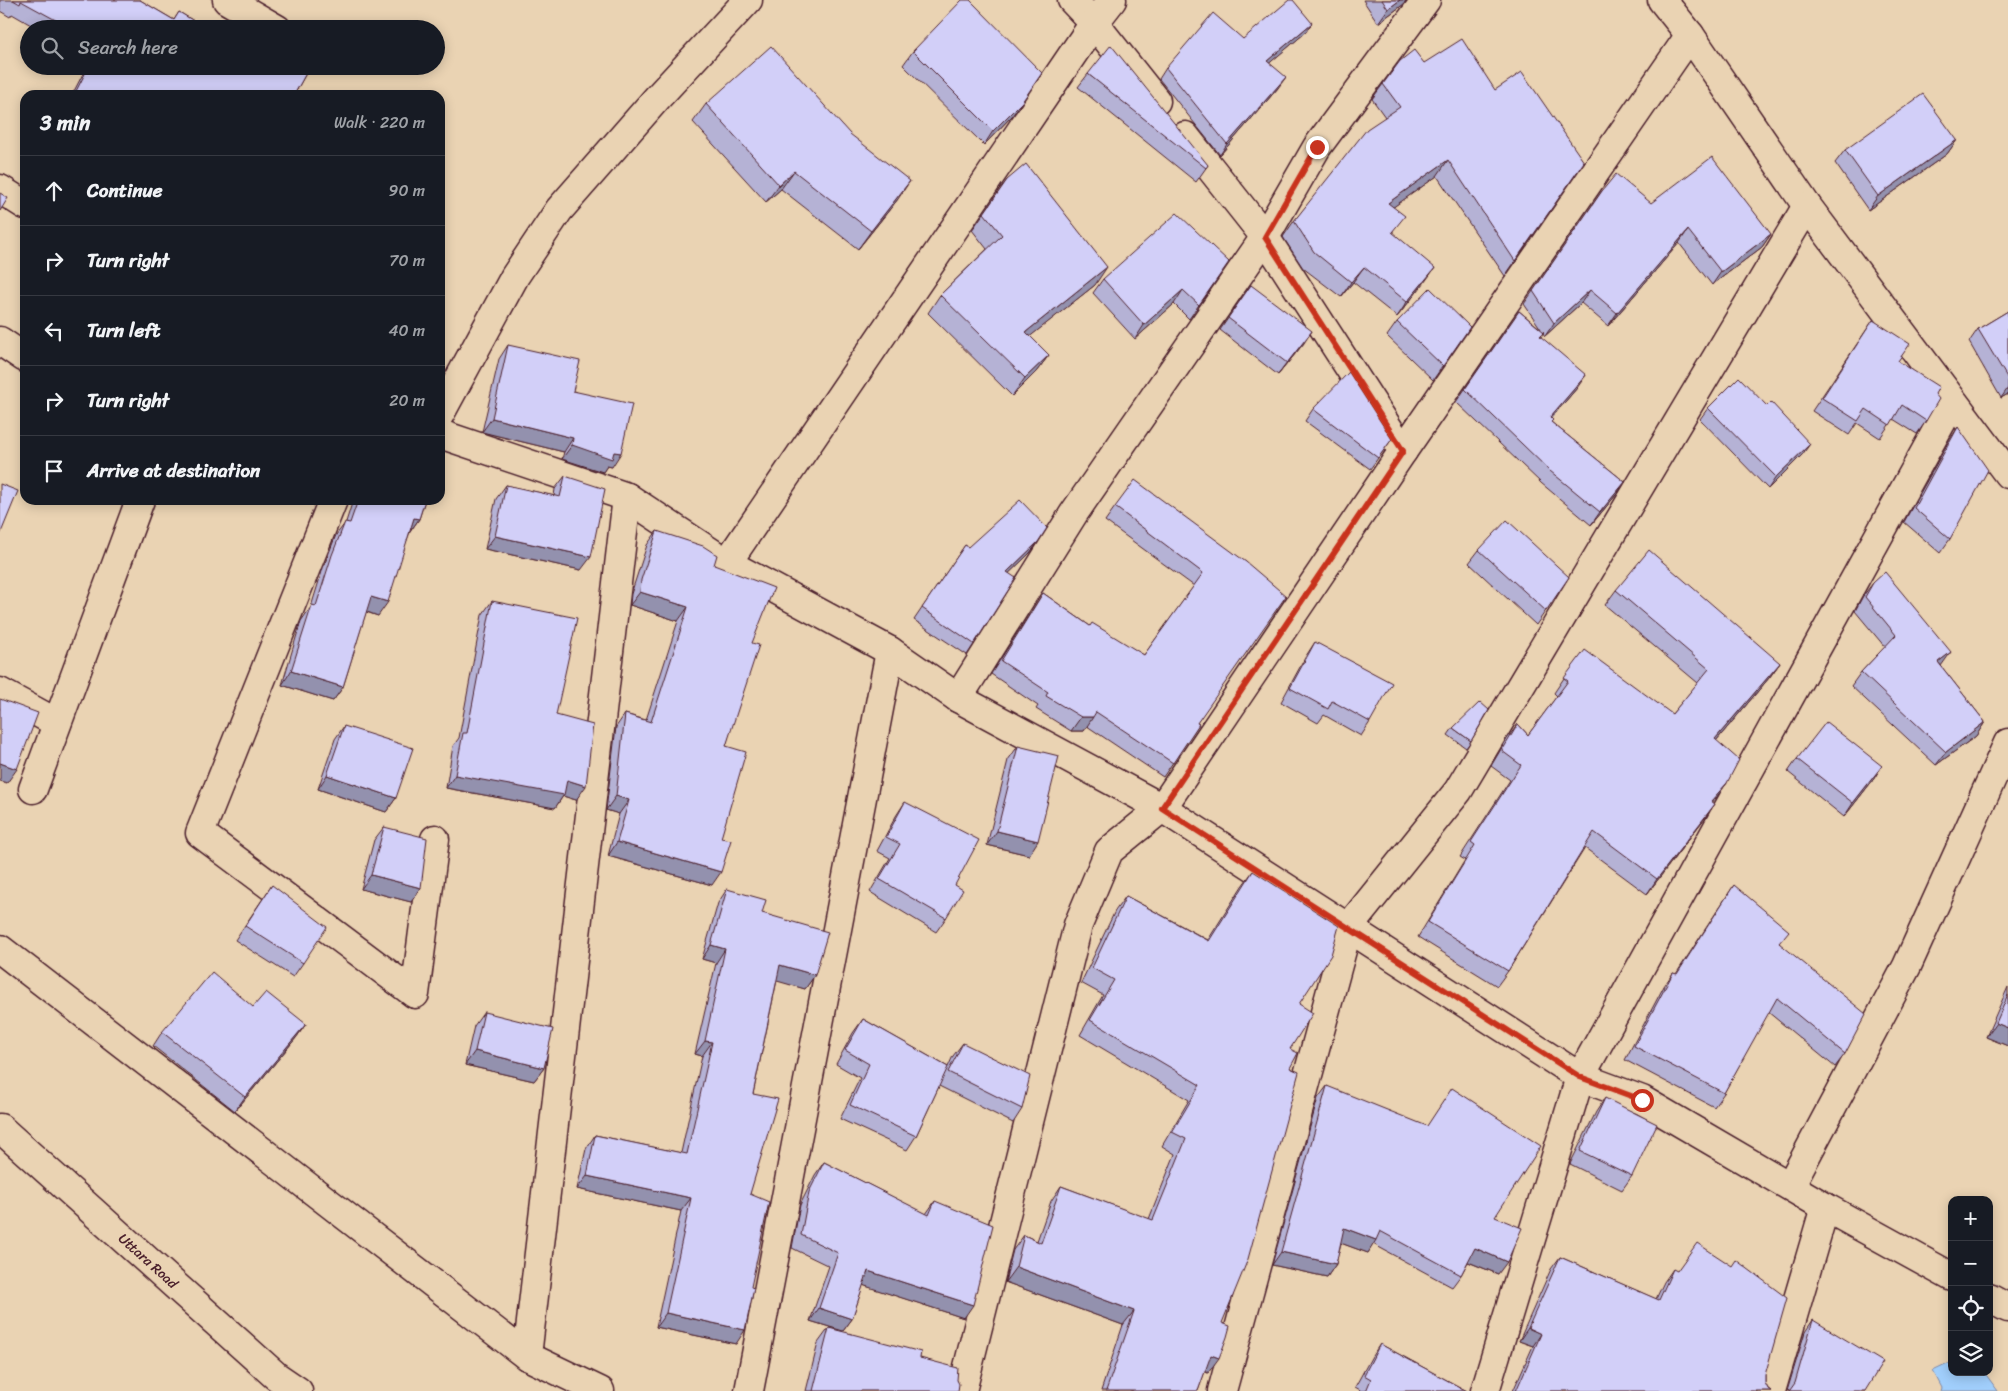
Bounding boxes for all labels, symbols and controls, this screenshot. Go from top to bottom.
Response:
search box [20,20,445,75]
text: Search here [78,31,178,64]
icon: search [38,34,66,62]
text: 3 min [40,104,90,142]
text: Walk · 220 m [334,108,425,137]
route end [1306,136,1329,159]
text: Continue [87,174,163,207]
text: 90 m [389,176,425,205]
icon: ahead [40,177,68,205]
text: Turn right [87,244,169,277]
text: 70 m [389,246,425,275]
icon: right [40,247,68,275]
text: Turn left [87,314,160,347]
text: 40 m [388,316,425,345]
icon: left [40,317,68,345]
text: Turn right [87,384,169,417]
text: 20 m [389,386,425,415]
icon: right [40,387,68,415]
text: Arrive at destination [87,454,260,487]
icon: arrive [40,457,68,485]
route start [1631,1089,1654,1112]
map controls [1948,1196,1993,1376]
button: + [1948,1196,1993,1241]
street label: Uttara Road [112,1227,185,1296]
button: − [1948,1241,1993,1286]
button: locate [1948,1286,1993,1331]
button: layers [1948,1331,1993,1376]

